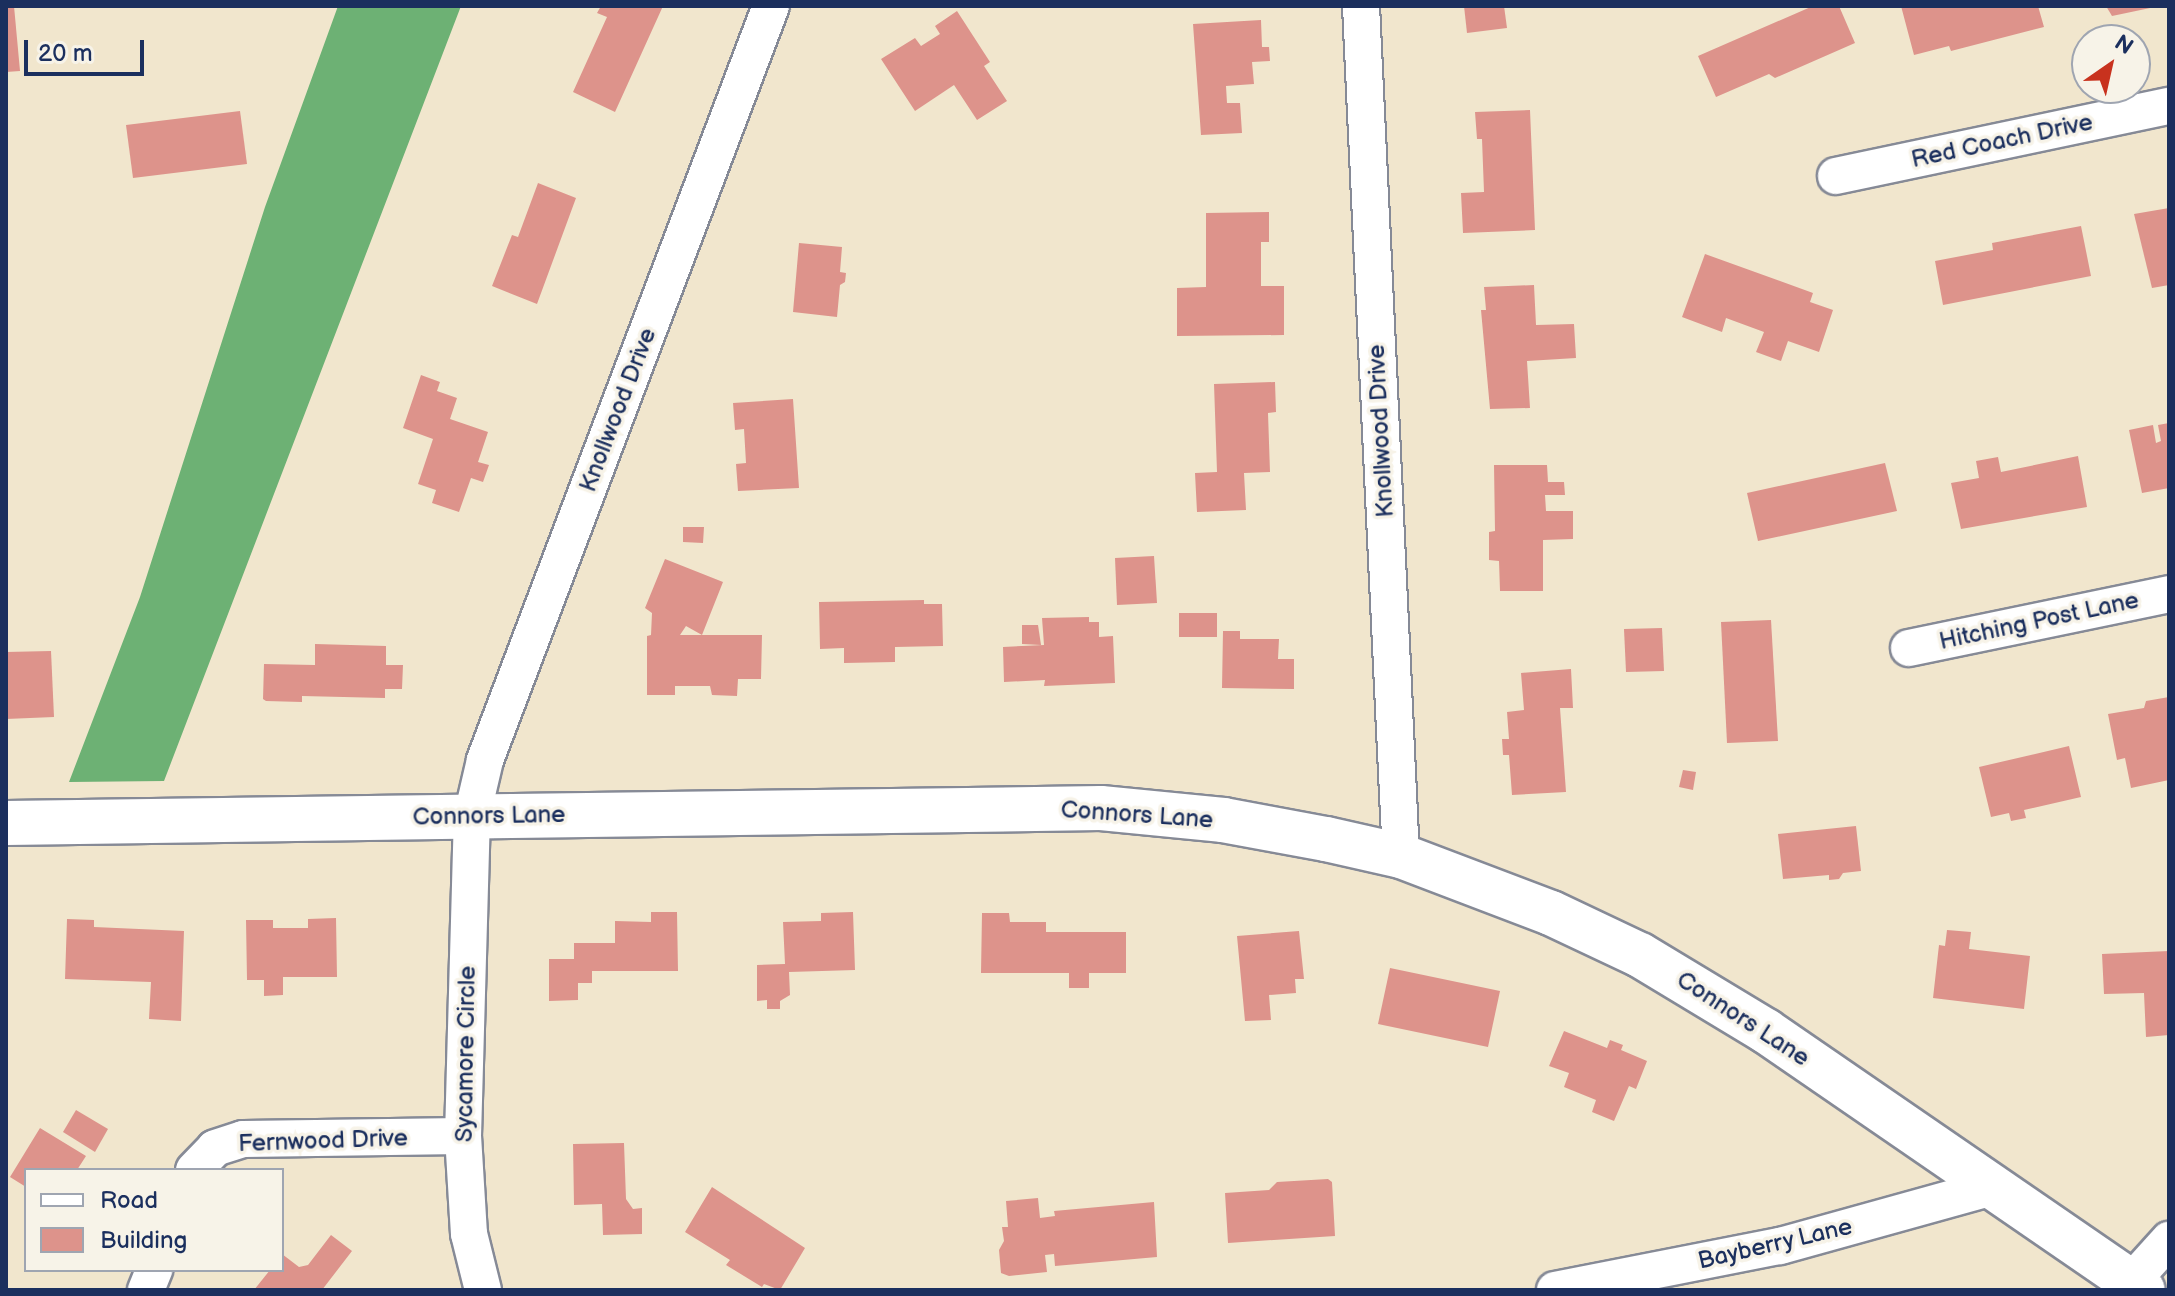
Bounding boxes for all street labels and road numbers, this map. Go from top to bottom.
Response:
street label: Red Coach Drive [1909,108,2095,174]
street label: Knollwood Drive [574,324,662,496]
street label: Knollwood Drive [1362,344,1400,518]
street label: Hitching Post Lane [1937,586,2141,656]
street label: Connors Lane [1060,795,1214,835]
street label: Connors Lane [412,800,566,832]
street label: Connors Lane [1671,965,1815,1073]
street label: Sycamore Circle [450,966,482,1142]
street label: Fernwood Drive [238,1124,408,1158]
street label: Bayberry Lane [1694,1212,1856,1276]

